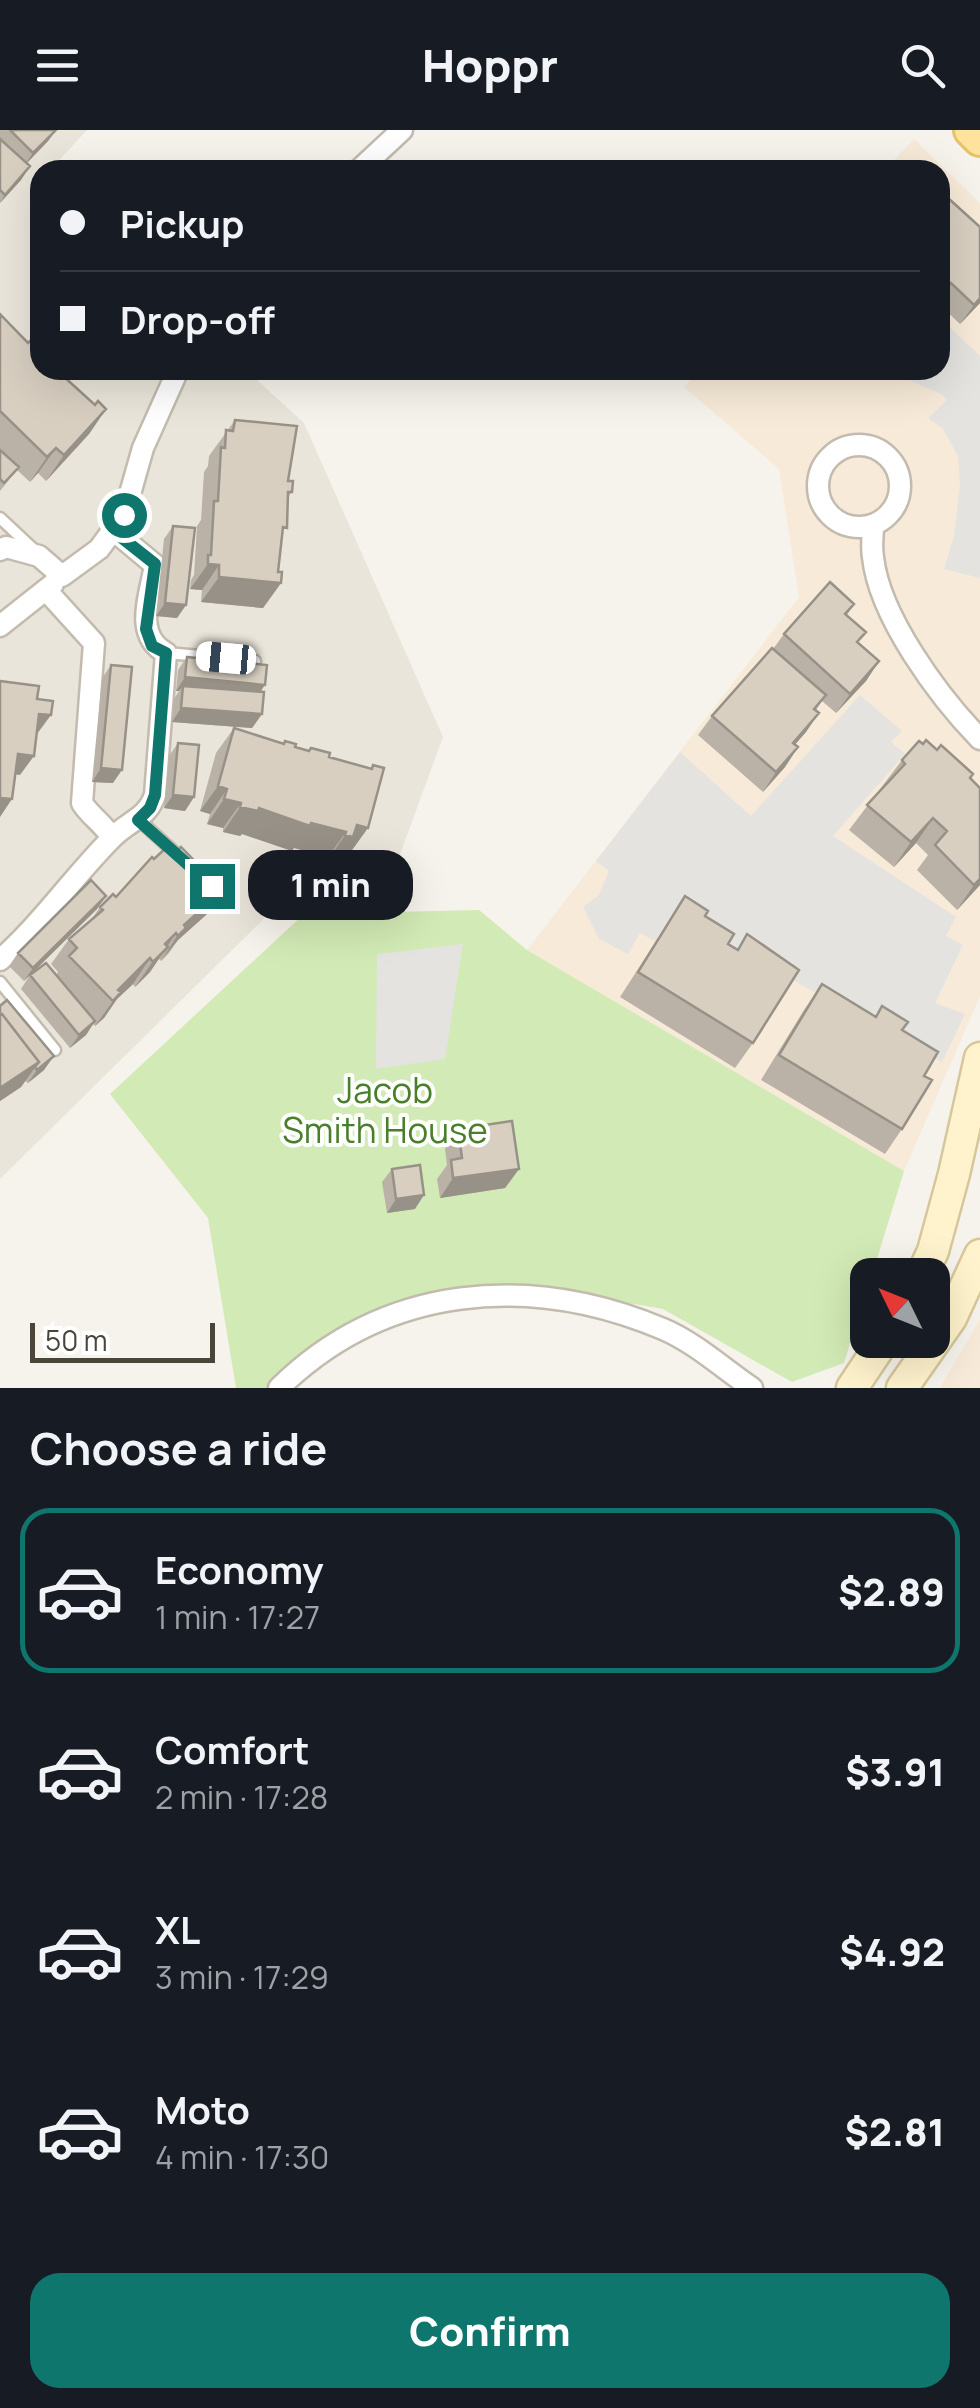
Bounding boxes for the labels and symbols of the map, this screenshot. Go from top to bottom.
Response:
route start [102,493,147,538]
car [195,640,257,676]
callout: 1 min [247,851,412,921]
route end [190,864,235,909]
park label: Jacob Smith House [282,1066,488,1154]
north arrow [850,1258,950,1358]
scale bar [30,1318,215,1362]

